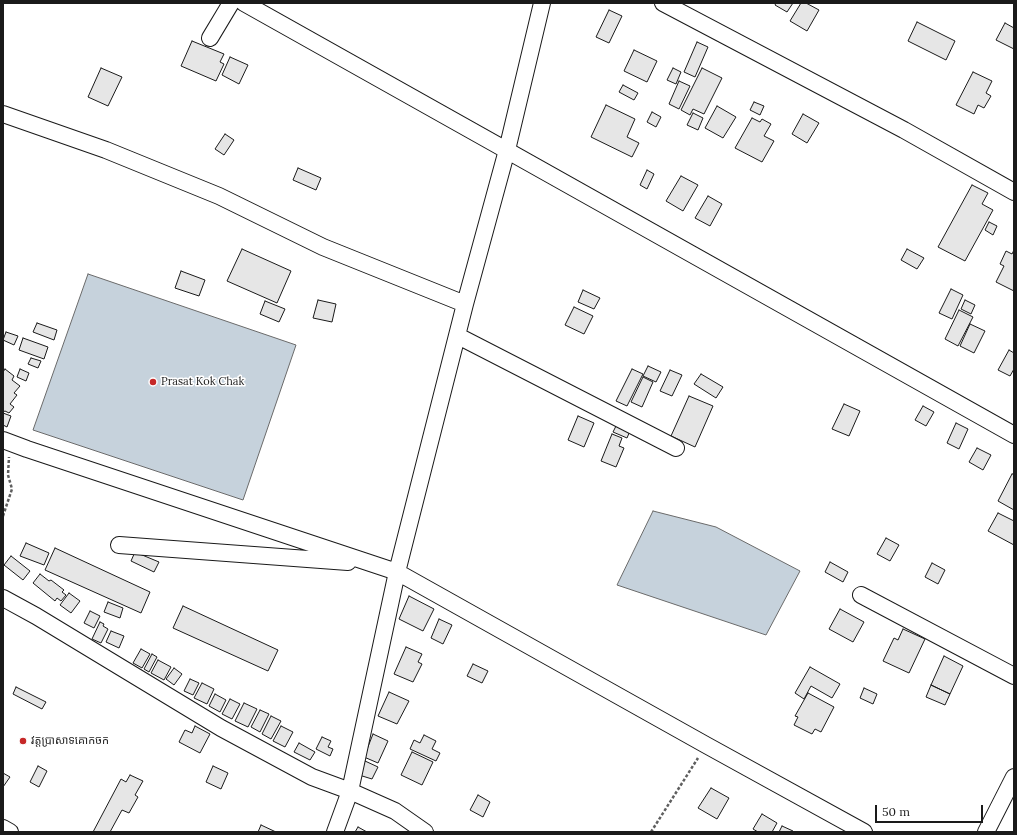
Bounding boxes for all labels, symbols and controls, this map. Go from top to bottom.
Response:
place label: Prasat Kok Chak [161,375,244,389]
marker: Prasat Kok Chak [148,377,158,387]
place label: វត្តប្រាសាទគោកចក [31,734,109,748]
marker: វត្តប្រាសាទគោកចក [18,736,28,746]
scale bar [877,797,985,823]
text: 50 m [882,804,910,819]

